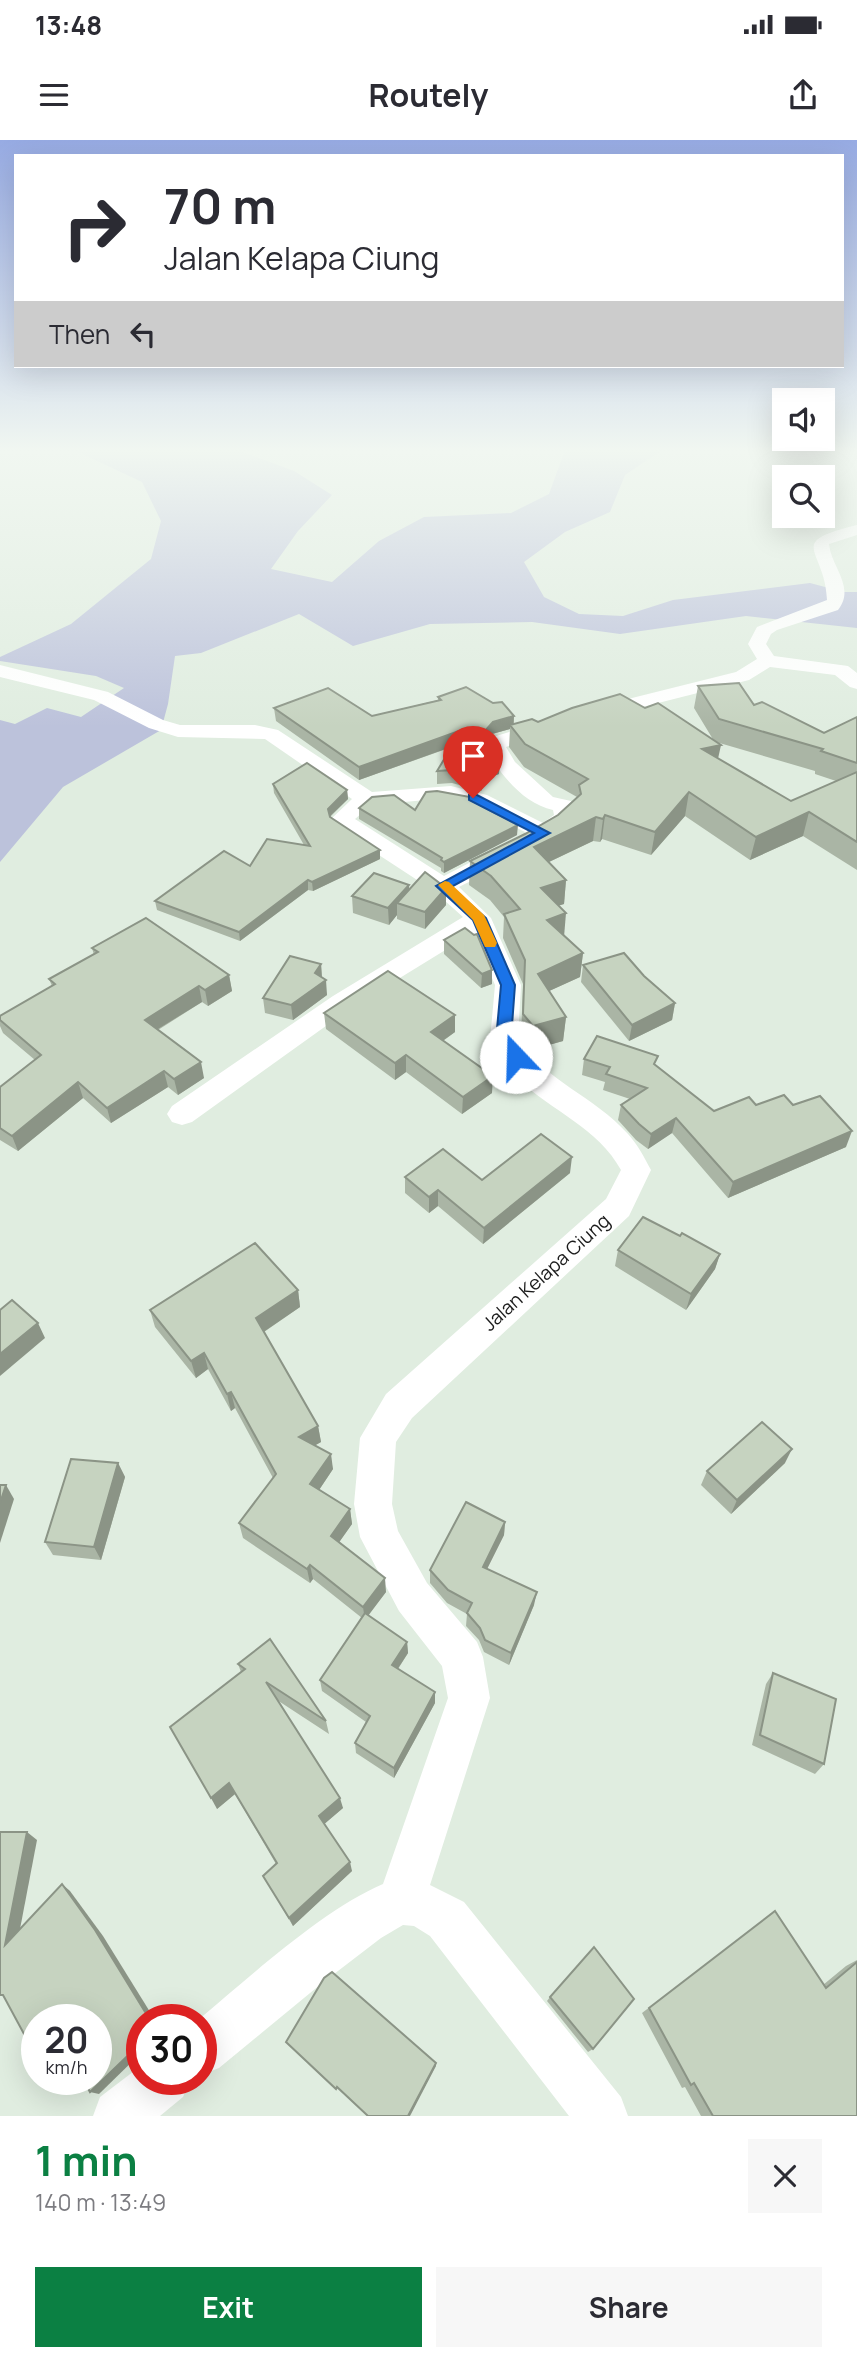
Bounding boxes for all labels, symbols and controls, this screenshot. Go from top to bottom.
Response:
text: 13:48 [35,7,102,43]
text: Routely [368,73,489,117]
icon: menu [35,76,73,114]
icon: share [784,76,822,114]
text: 70 m [164,172,276,239]
icon: right [49,182,140,273]
text: Jalan Kelapa Ciung [164,236,439,280]
icon: left [124,315,162,353]
text: Then [49,316,110,352]
map controls [772,388,835,528]
button: sound [772,388,835,451]
button: search [772,465,835,528]
pin [443,726,503,798]
icon: arrive [454,737,492,775]
position arrow [479,1020,553,1094]
street label: Jalan Kelapa Ciung [477,1208,615,1336]
speed limit sign: 30 [126,2004,217,2095]
text: 20 [45,2016,88,2064]
text: km/h [46,2055,87,2079]
text: 1 min [35,2131,138,2189]
button: close [748,2139,822,2213]
text: 140 m · 13:49 [35,2186,166,2218]
button: Exit [35,2267,422,2347]
button: Share [436,2267,822,2347]

